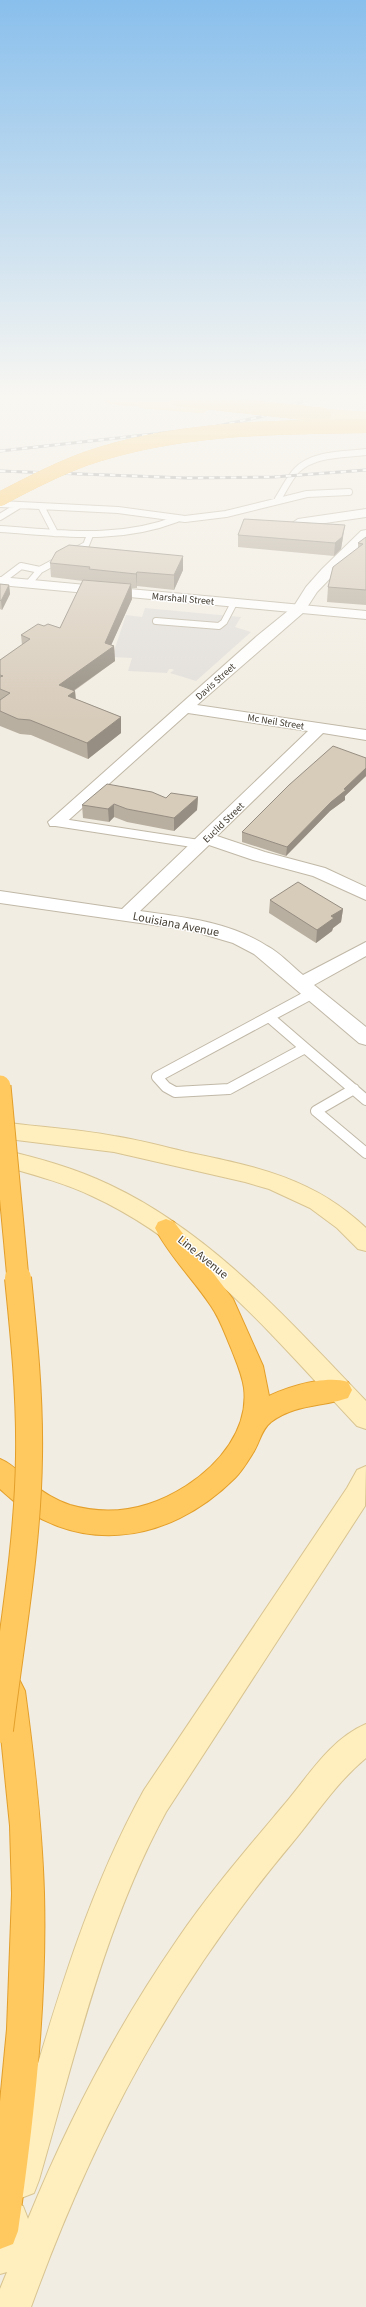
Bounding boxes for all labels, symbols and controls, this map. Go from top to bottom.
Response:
street label: Marshall Street [151,589,215,609]
street label: Davis Street [193,660,239,704]
street label: Mc Neil Street [246,711,306,733]
street label: Euclid Street [200,799,248,846]
street label: Louisiana Avenue [131,908,221,941]
street label: Line Avenue [174,1232,232,1283]

